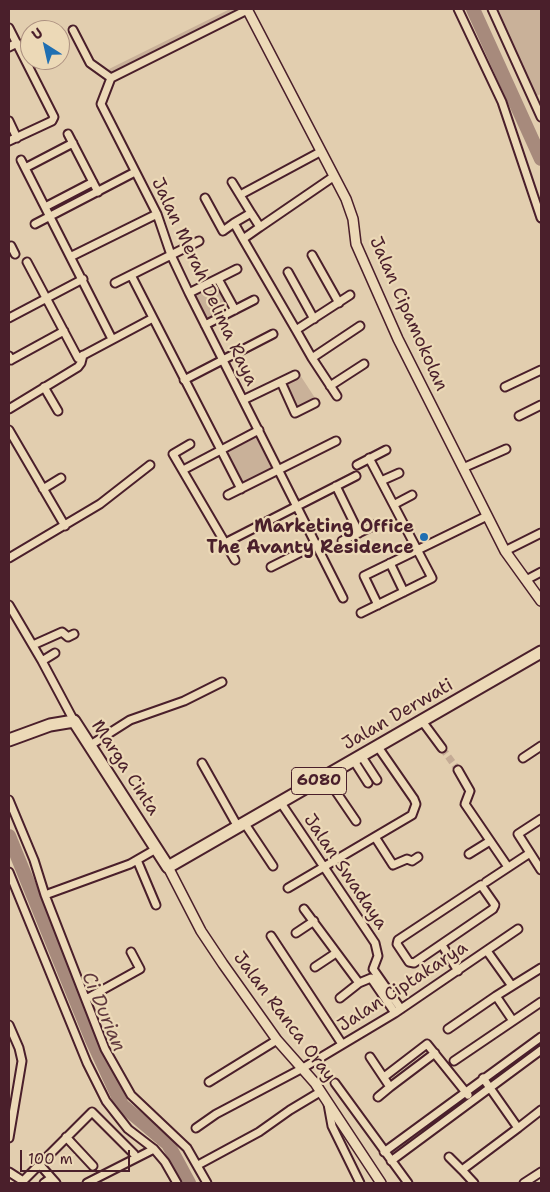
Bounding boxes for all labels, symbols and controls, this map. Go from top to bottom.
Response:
north arrow [20,20,70,70]
text: U [28,23,46,44]
street label: Jalan Merah Delima Raya [146,174,262,390]
street label: Jalan Cipamokolan [364,233,452,395]
place label: Marketing Office The Avanty Residence [207,516,414,558]
marker: Marketing Office The Avanty Residence [418,531,430,543]
street label: Jalan Derwati [339,675,457,755]
street label: Marga Cinta [86,716,164,820]
road number: 6080 [292,768,346,794]
street label: Jalan Swadaya [298,810,392,934]
street label: Jalan Ciptakarya [334,937,472,1037]
street label: Jalan Ranca Oray [228,948,340,1086]
water label: Ci Durian [76,969,130,1055]
scale bar [22,1140,132,1172]
text: 100 m [28,1149,73,1169]

